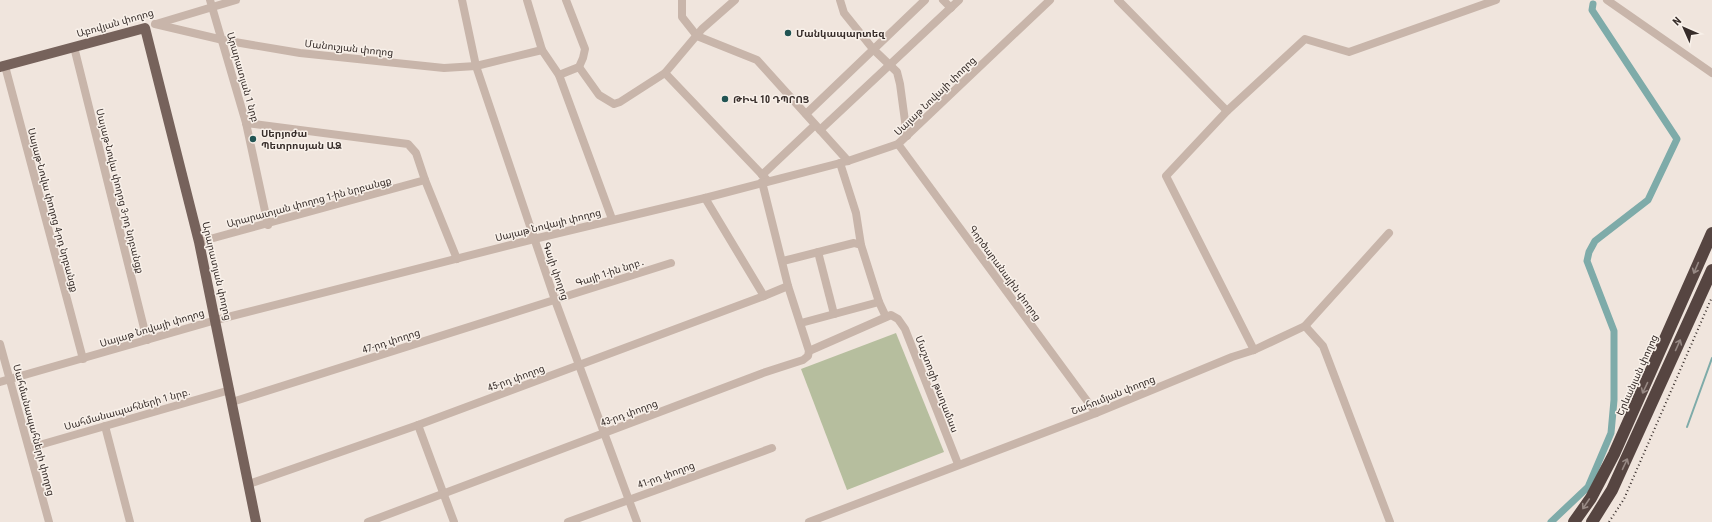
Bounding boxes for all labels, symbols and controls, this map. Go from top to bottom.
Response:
street label: Աբովյան փողոց [75,7,155,39]
north arrow [1664,8,1704,48]
text: N [1670,14,1684,28]
marker: Մանկապարտեզ [783,28,793,38]
place label: Մանկապարտեզ [796,28,885,39]
street label: Արարատյան 1 նրբ [225,31,261,123]
street label: Մանուշյան փողոց [304,38,394,58]
street label: Սայաթ Նովայի փողոց [892,54,978,138]
marker: ԹԻՎ 10 ԴՊՐՈՑ [720,94,730,104]
place label: ԹԻՎ 10 ԴՊՐՈՑ [733,94,810,105]
street label: Սայաթ-Նովա փողոց 3-րդ նրբանցք [94,107,146,275]
street label: Սայաթ-Նովա փողոց 4-րդ նրբանցք [26,127,80,293]
place label: Սերյոժա Պետրոսյան ԱՁ [261,128,342,151]
marker: Սերյոժա Պետրոսյան ԱՁ [248,134,258,144]
street label: Արարատյան փողոց 1-ին նրբանցք [225,175,393,229]
street label: Սայաթ Նովայի փողոց [494,207,602,243]
street label: Արարատյան փողոց [200,221,234,321]
street label: Գործարանային փողոց [967,223,1043,323]
street label: Գայի փողոց [541,241,571,301]
street label: Գայի 1-ին նրբ․ [574,256,646,288]
one-way arrow [1691,262,1699,274]
street label: Սայաթ Նովայի փողոց [98,307,206,349]
street label: 47-րդ փողոց [361,326,421,356]
street label: Երևանյան փողոց [1614,333,1660,417]
street label: Մաշտոցի թաղամաս [913,334,961,434]
one-way arrow [1675,340,1683,352]
street label: Սահմանապահների փողոց [11,363,57,497]
street label: 45-րդ փողոց [486,363,546,393]
street label: Շահումյան փողոց [1069,373,1157,417]
one-way arrow [1641,382,1648,394]
street label: Սահմանապահների 1 նրբ. [63,386,191,432]
street label: 43-րդ փողոց [599,398,659,428]
one-way arrow [1622,458,1629,470]
street label: 41-րդ փողոց [636,460,696,490]
one-way arrow [1582,498,1590,510]

